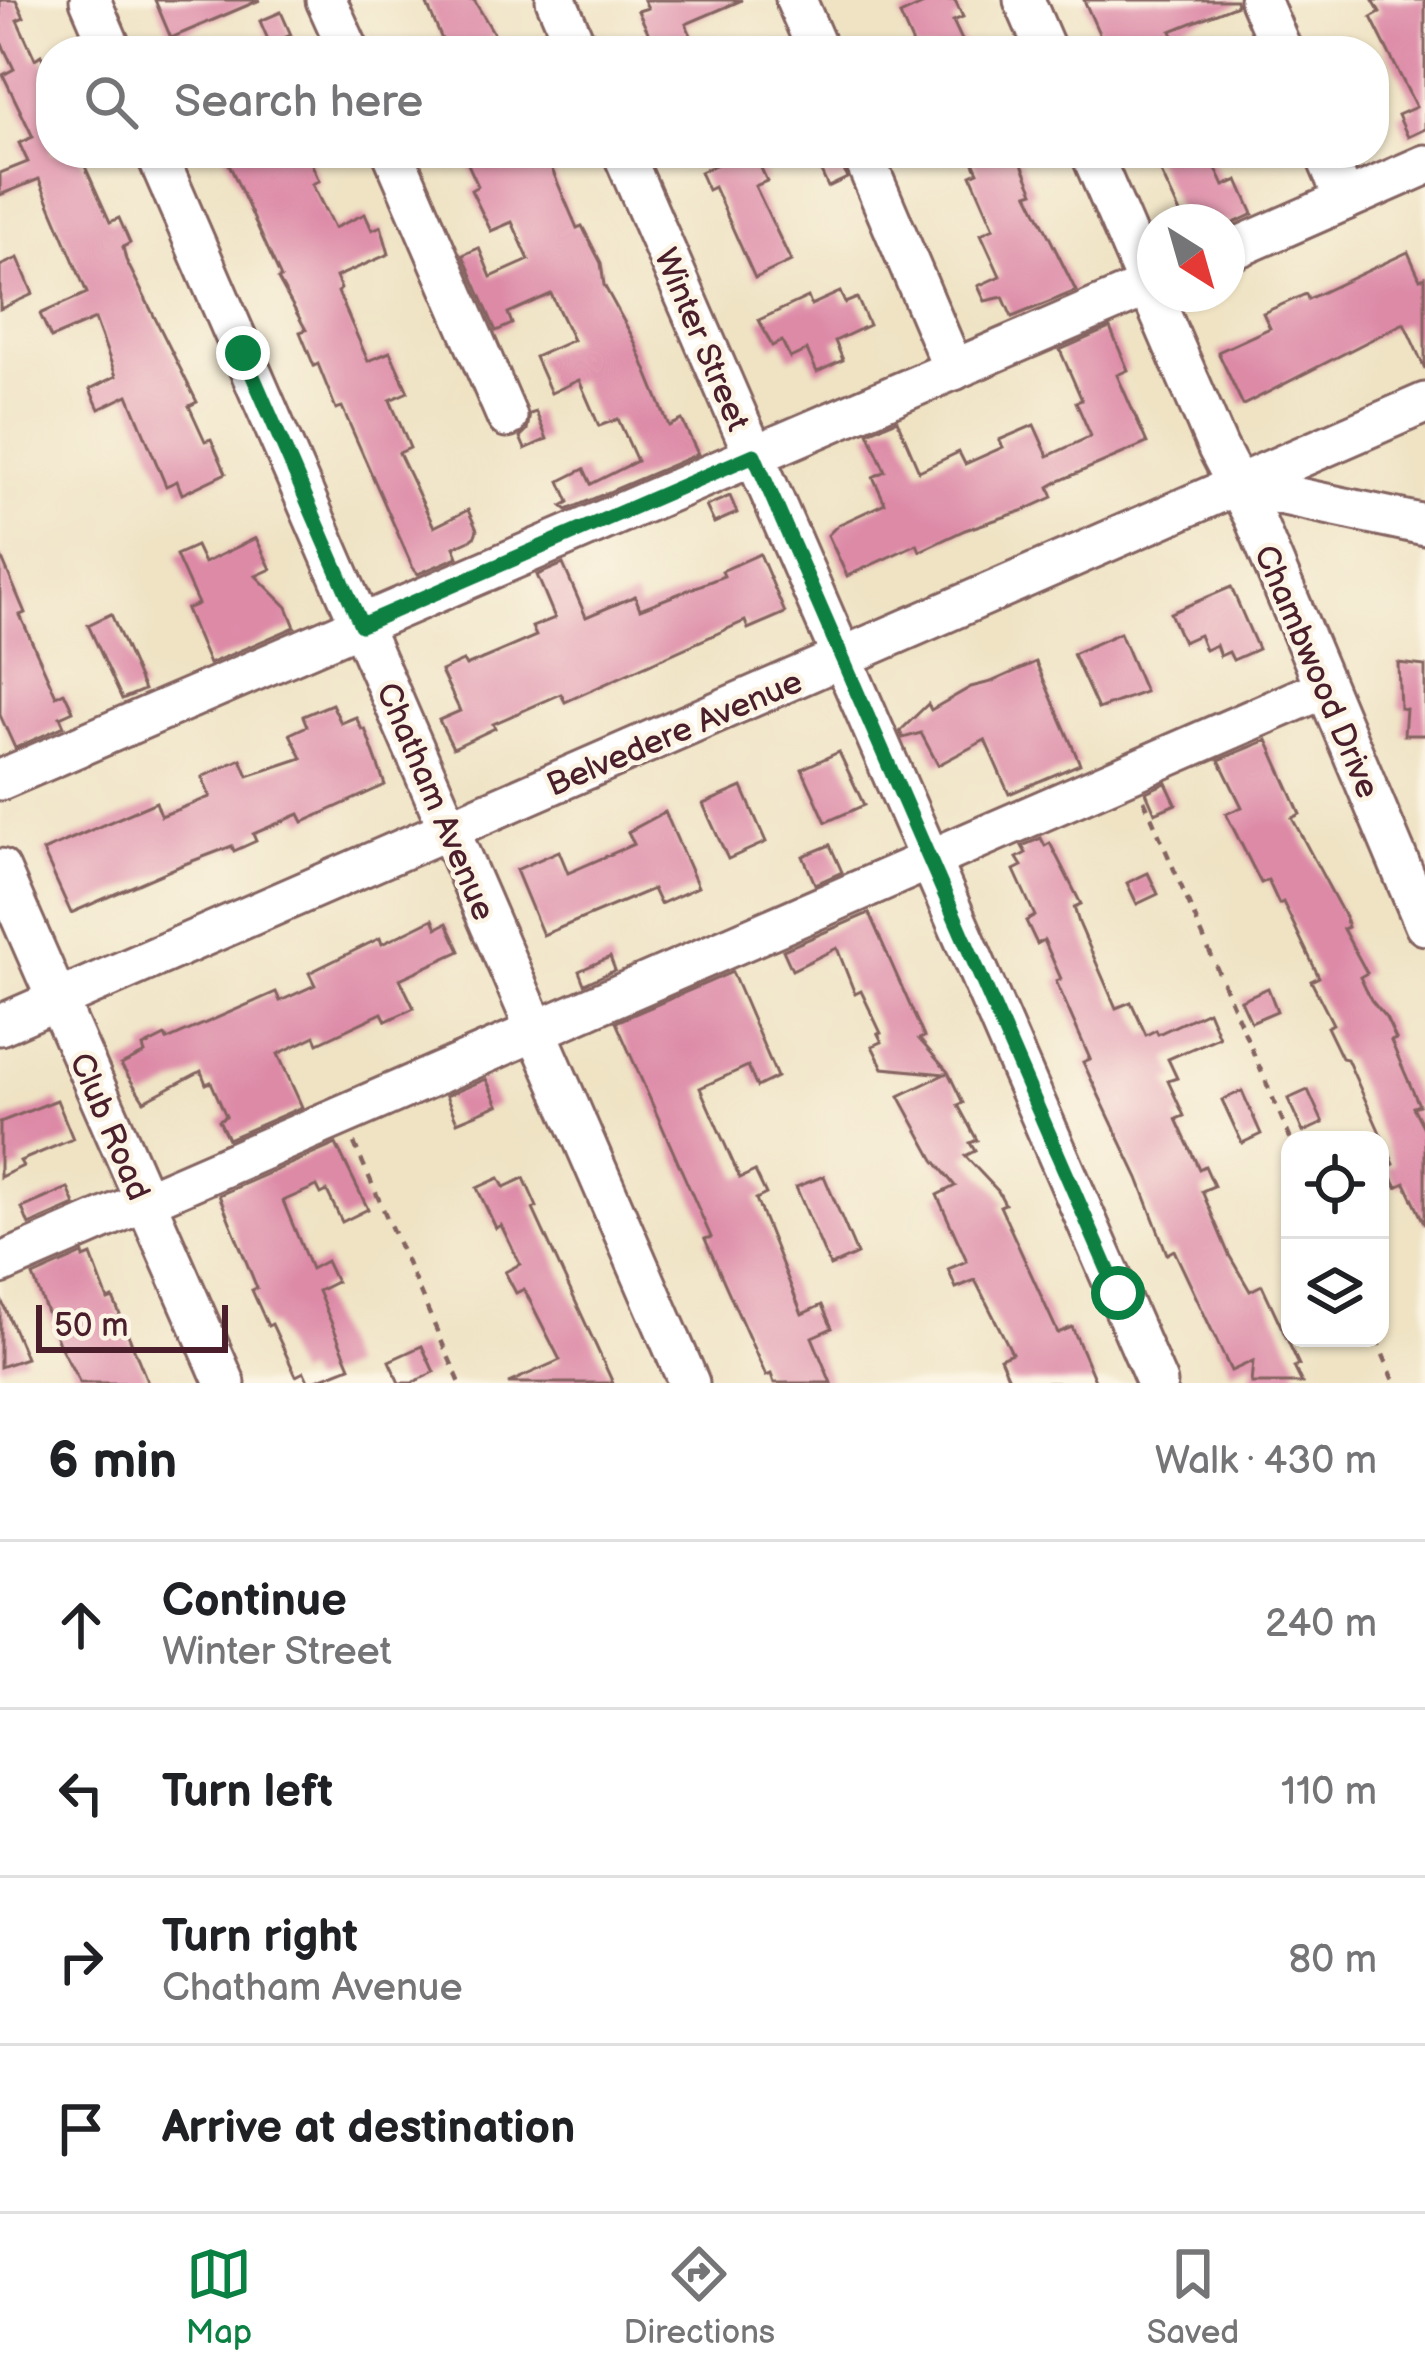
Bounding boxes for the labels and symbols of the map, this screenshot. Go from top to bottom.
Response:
north arrow [1137,204,1245,312]
street label: Winter Street [645,243,758,437]
route end [216,326,270,380]
street label: Chambwood Drive [1245,539,1388,804]
street label: Belvedere Avenue [541,662,808,806]
street label: Chatham Avenue [367,677,503,927]
street label: Club Road [60,1047,158,1207]
route start [1091,1266,1145,1320]
scale bar [36,1299,228,1352]

